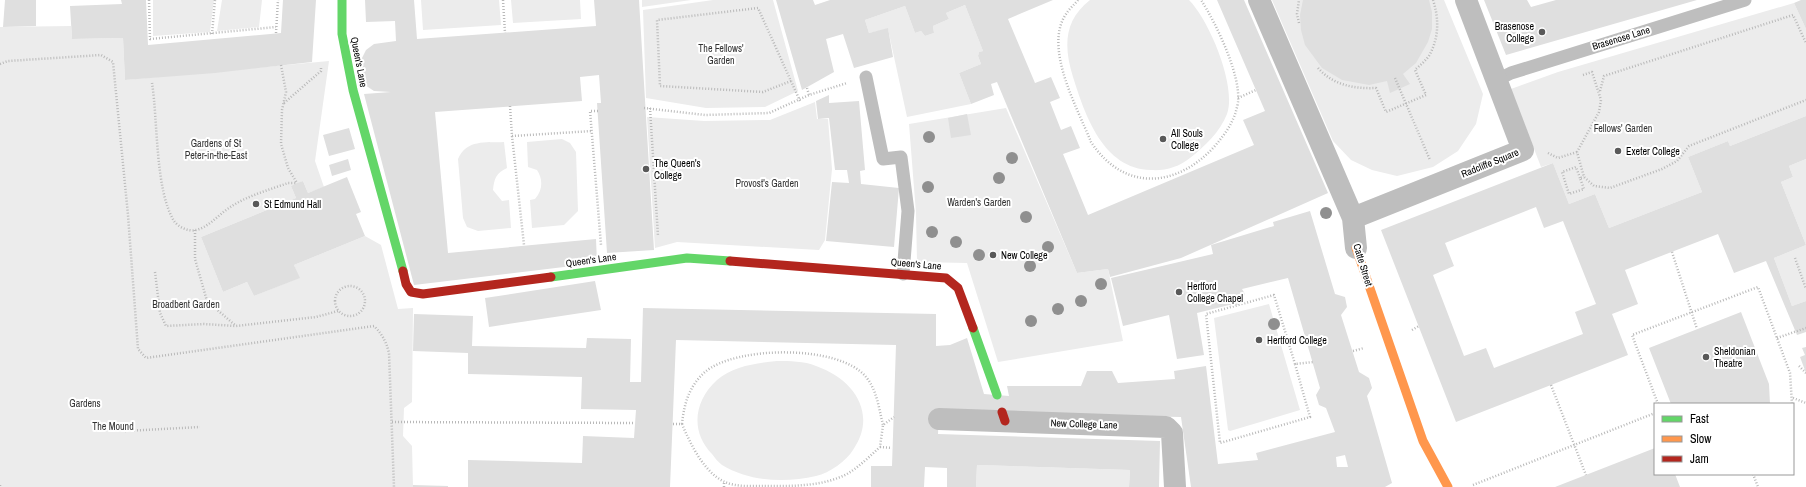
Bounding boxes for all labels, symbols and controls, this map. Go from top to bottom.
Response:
place label: Brasenose College [1495,20,1534,45]
street label: Brasenose Lane [1591,23,1652,53]
marker: Brasenose College [1537,27,1547,37]
street label: Queen's Lane [348,36,370,89]
park label: The Fellows' Garden [698,42,744,67]
park label: Fellows' Garden [1594,122,1652,135]
place label: All Souls College [1170,127,1203,152]
marker: All Souls College [1158,134,1168,144]
park label: Gardens of St Peter-in-the-East [185,137,248,162]
street label: Radcliffe Square [1459,145,1521,180]
place label: Exeter College [1626,145,1680,158]
marker: Exeter College [1613,146,1623,156]
place label: The Queen's College [654,157,701,182]
marker: The Queen's College [641,164,651,174]
park label: Provost's Garden [735,177,799,190]
park label: Warden's Garden [947,196,1011,209]
place label: St Edmund Hall [264,198,321,211]
marker: St Edmund Hall [251,199,261,209]
street label: Catte Street [1350,242,1376,289]
place label: New College [1001,249,1048,262]
street label: Queen's Lane [565,250,617,270]
marker: New College [988,250,998,260]
street label: Queen's Lane [890,255,942,273]
place label: Hertford College Chapel [1187,280,1243,305]
marker: Hertford College Chapel [1174,287,1184,297]
park label: Broadbent Garden [152,298,220,311]
place label: Hertford College [1267,334,1327,347]
marker: Hertford College [1254,335,1264,345]
place label: Sheldonian Theatre [1714,345,1756,370]
marker: Sheldonian Theatre [1701,352,1711,362]
park label: Gardens [69,397,101,410]
legend [1654,403,1794,475]
text: Fast [1690,411,1709,427]
street label: New College Lane [1050,416,1118,432]
park label: The Mound [92,420,134,433]
text: Slow [1690,431,1712,447]
text: Jam [1690,451,1709,467]

